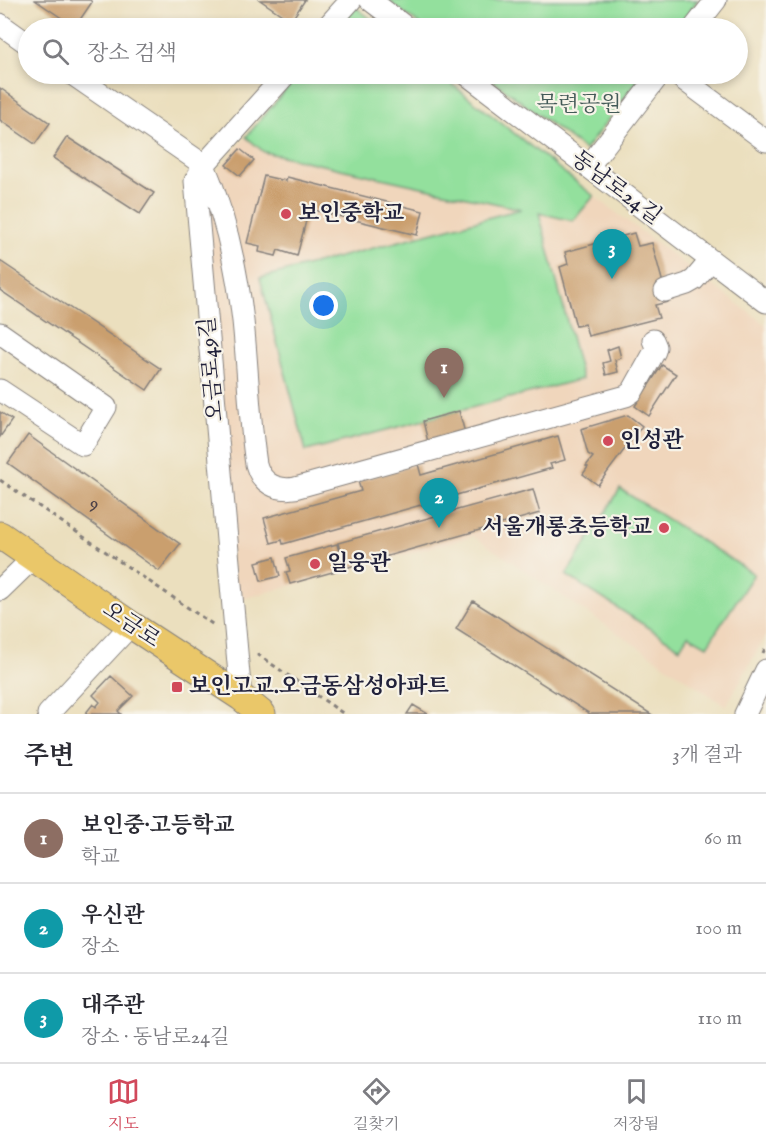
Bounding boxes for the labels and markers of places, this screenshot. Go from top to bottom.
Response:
place label: 보인중학교 [298,200,404,228]
marker: 보인중학교 [279,207,293,221]
pin: 3 [592,230,632,279]
pin: 1 [424,348,464,398]
place label: 인성관 [620,427,685,455]
marker: 인성관 [601,434,615,448]
pin: 2 [420,478,458,528]
place label: 서울개롱초등학교 [482,514,652,542]
marker: 서울개롱초등학교 [657,521,671,535]
place label: 일웅관 [327,550,392,578]
marker: 일웅관 [308,557,322,571]
place label: 보인고교.오금동삼성아파트 [189,673,449,701]
marker: 보인고교.오금동삼성아파트 [170,680,184,694]

